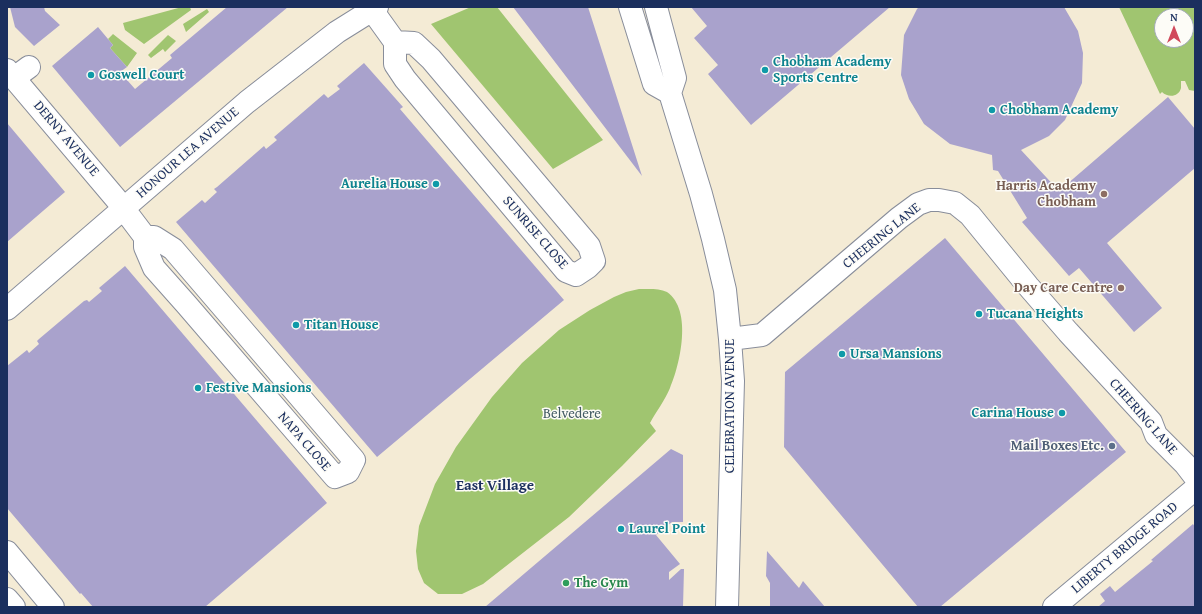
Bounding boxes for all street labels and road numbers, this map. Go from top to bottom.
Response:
street label: DERNY AVENUE [30,98,102,180]
street label: HONOUR LEA AVENUE [133,104,243,202]
street label: SUNRISE CLOSE [499,193,571,273]
street label: CHEERING LANE [840,199,924,273]
street label: CELEBRATION AVENUE [722,339,738,473]
street label: CHEERING LANE [1105,375,1181,459]
street label: NAPA CLOSE [274,409,334,475]
street label: LIBERTY BRIDGE ROAD [1068,499,1182,597]

